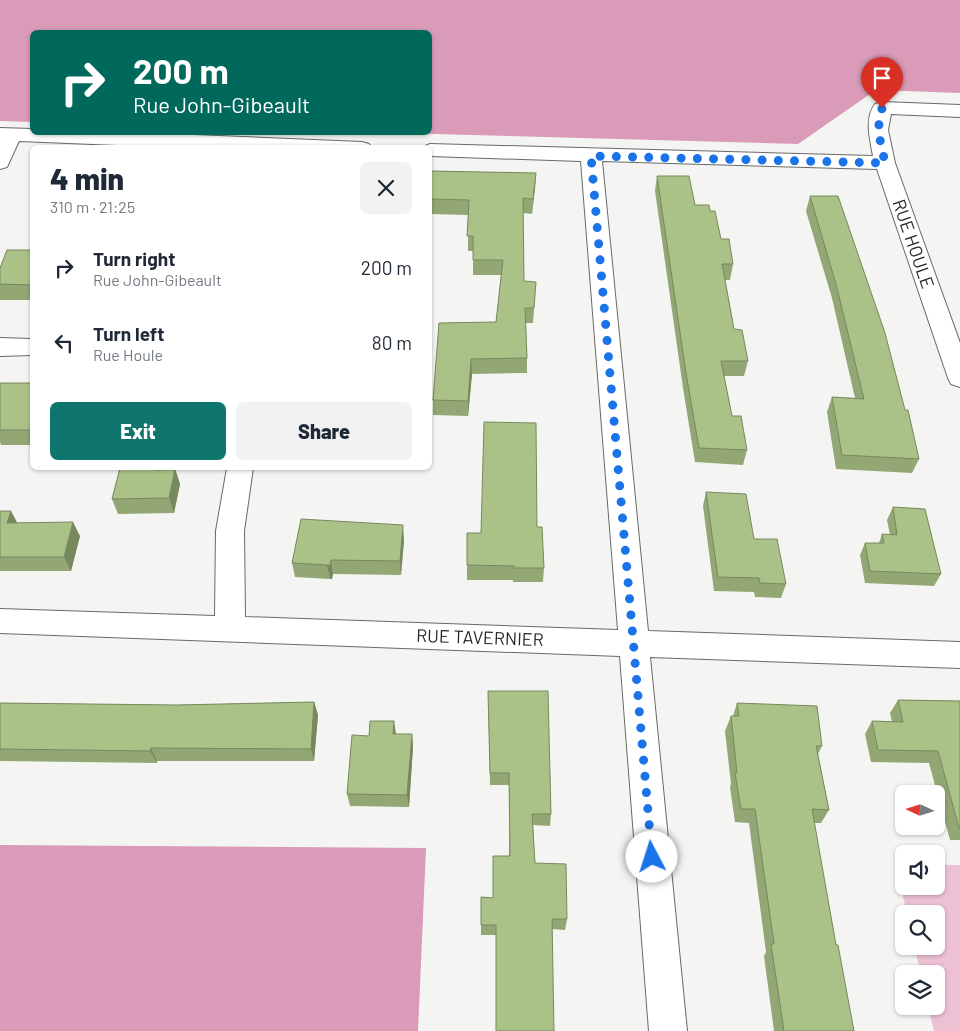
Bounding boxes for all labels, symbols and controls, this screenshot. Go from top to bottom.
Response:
text: 200 m [133,49,229,91]
icon: right [50,50,115,115]
pin [861,57,903,108]
icon: arrive [868,64,896,92]
text: Rue John-Gibeault [133,91,310,117]
text: 4 min [50,160,124,196]
button: close [360,162,412,214]
street label: RUE HOULE [888,196,939,291]
text: 310 m · 21:25 [50,197,135,216]
text: Turn right [93,247,175,270]
icon: right [50,254,78,282]
text: 200 m [361,256,412,279]
text: Rue John-Gibeault [93,270,222,289]
text: Turn left [93,322,164,345]
icon: left [50,329,78,357]
text: 80 m [372,331,412,354]
text: Rue Houle [93,345,163,364]
button: Exit [50,402,226,460]
button: Share [236,402,412,460]
street label: RUE TAVERNIER [416,624,544,650]
north arrow [895,785,945,835]
map controls [895,785,945,1015]
position arrow [625,830,677,882]
button: sound [895,845,945,895]
button: search [895,905,945,955]
button: layers [895,965,945,1015]

